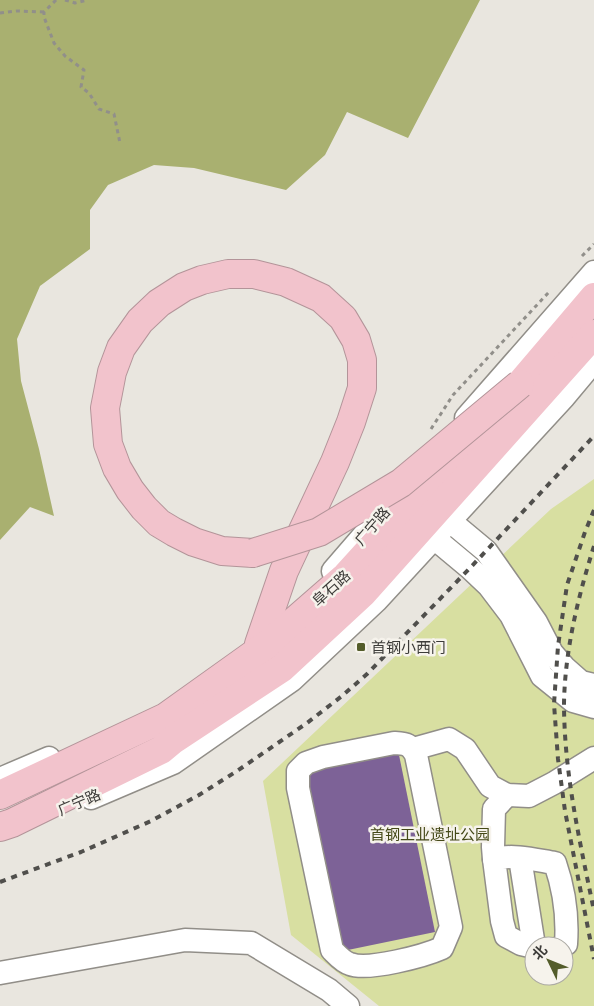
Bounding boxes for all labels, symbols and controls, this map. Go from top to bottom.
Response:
street label: 广宁路 [349,502,395,550]
street label: 阜石路 [307,565,355,611]
place label: 首钢小西门 [371,637,446,658]
marker: 首钢小西门 [355,641,367,653]
street label: 广宁路 [54,784,104,820]
park label: 首钢工业遗址公园 [370,824,490,845]
north arrow [524,936,574,986]
text: 北 [527,940,551,963]

